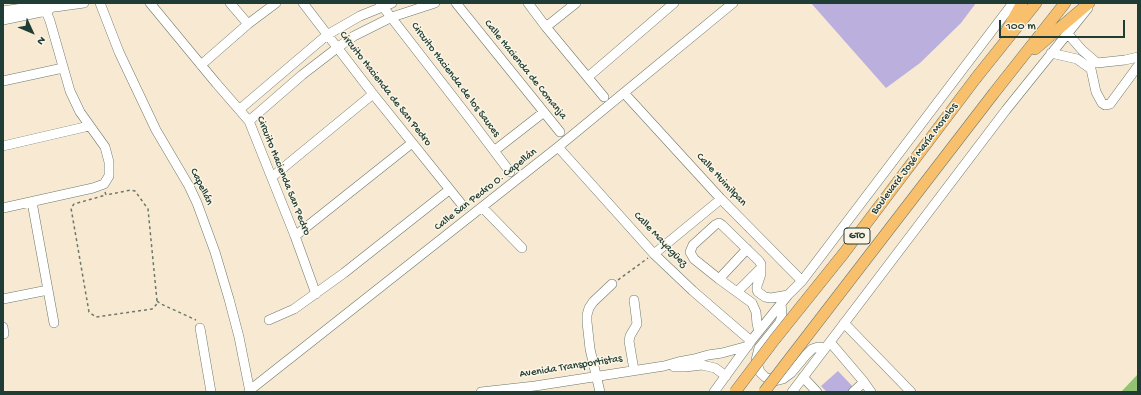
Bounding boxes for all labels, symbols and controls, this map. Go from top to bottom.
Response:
north arrow [12,12,52,52]
scale bar [1001,12,1127,38]
street label: Calle Hacienda de Comanja [481,17,569,123]
street label: Circuito Hacienda de los Sauces [408,20,502,140]
text: 100 m [1006,20,1036,34]
street label: Circuito Hacienda de San Pedro [336,29,434,149]
text: N [34,34,47,47]
street label: Boulevard José María Morelos [869,101,961,217]
street label: Circuito Hacienda San Pedro [253,114,313,238]
street label: Calle San Pedro O. Capellán [432,146,540,234]
street label: Calle Huimilpan [693,150,749,210]
street label: Capellán [186,166,216,208]
street label: Calle Mayagüez [630,209,690,271]
road number: GTO [844,228,870,244]
street label: Avenida Transportistas [519,352,623,382]

